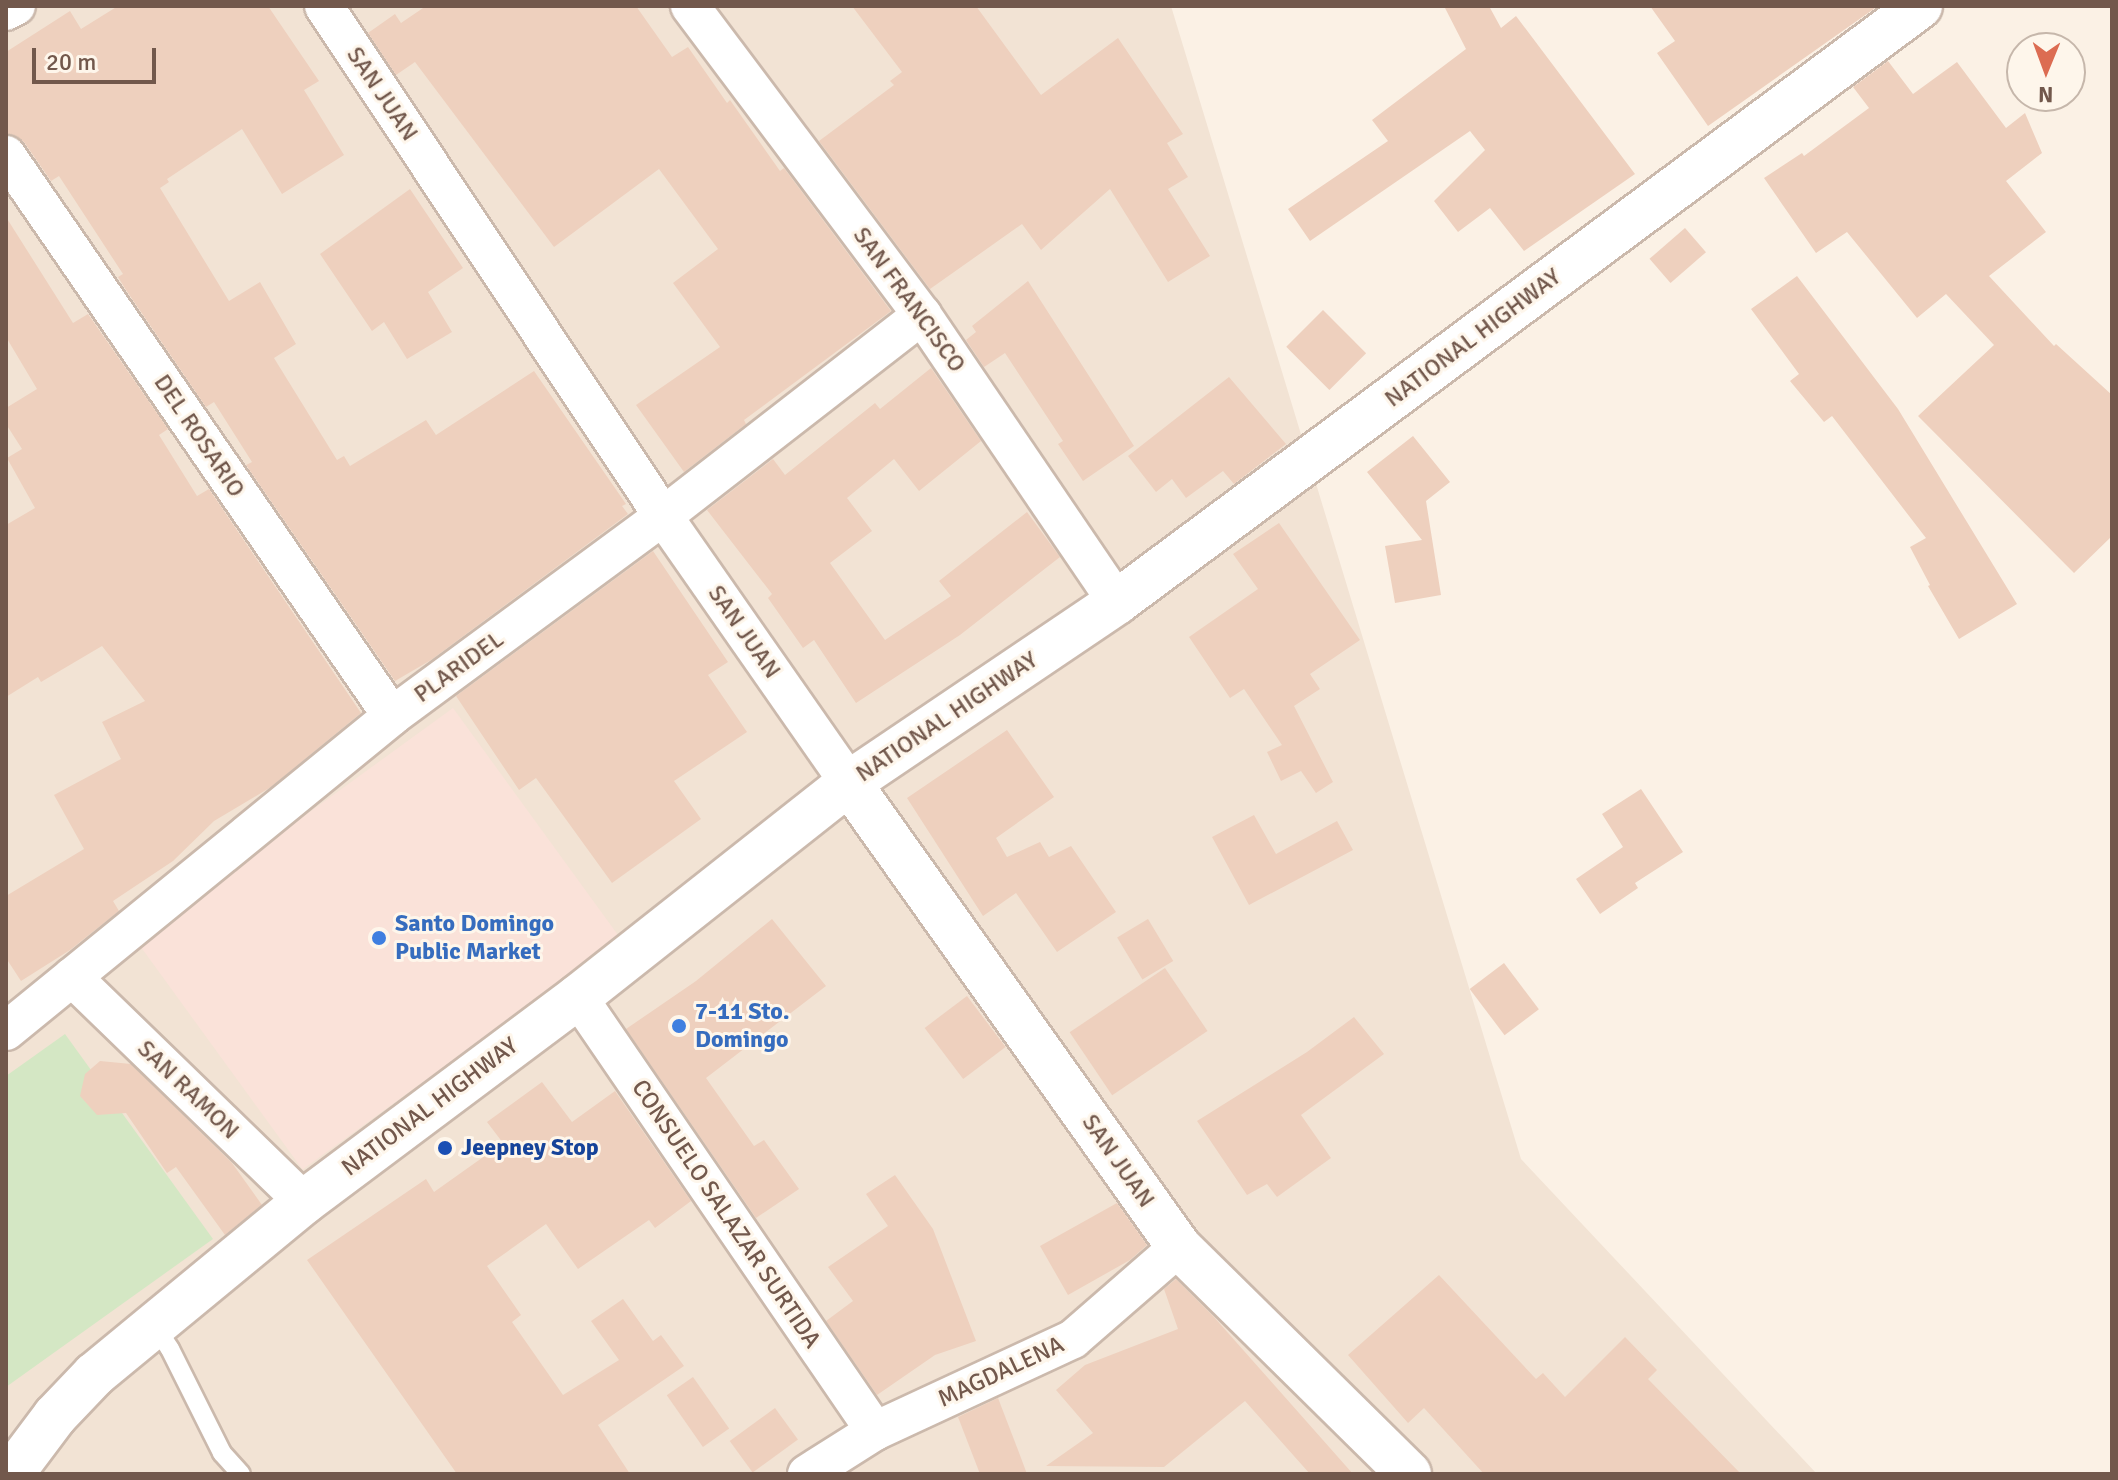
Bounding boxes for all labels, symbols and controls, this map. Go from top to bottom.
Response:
scale bar [36,32,160,82]
north arrow [2006,32,2086,112]
street label: SAN JUAN [340,42,424,146]
text: 20 m [46,47,96,77]
text: N [2038,81,2053,108]
street label: SAN FRANCISCO [847,222,971,378]
street label: NATIONAL HIGHWAY [1379,262,1567,414]
street label: DEL ROSARIO [147,369,251,503]
street label: SAN JUAN [702,580,786,684]
street label: PLARIDEL [409,625,509,709]
street label: NATIONAL HIGHWAY [851,646,1043,788]
place label: Santo Domingo Public Market [395,910,554,966]
marker: Santo Domingo Public Market [370,929,388,947]
place label: 7-11 Sto. Domingo [695,998,790,1054]
marker: 7-11 Sto. Domingo [670,1017,688,1035]
street label: NATIONAL HIGHWAY [336,1031,524,1183]
street label: SAN RAMON [131,1034,245,1146]
street label: CONSUELO SALAZAR SURTIDA [625,1074,827,1354]
street label: SAN JUAN [1076,1109,1160,1213]
place label: Jeepney Stop [461,1134,599,1162]
marker: Jeepney Stop [436,1139,454,1157]
street label: MAGDALENA [933,1330,1069,1414]

